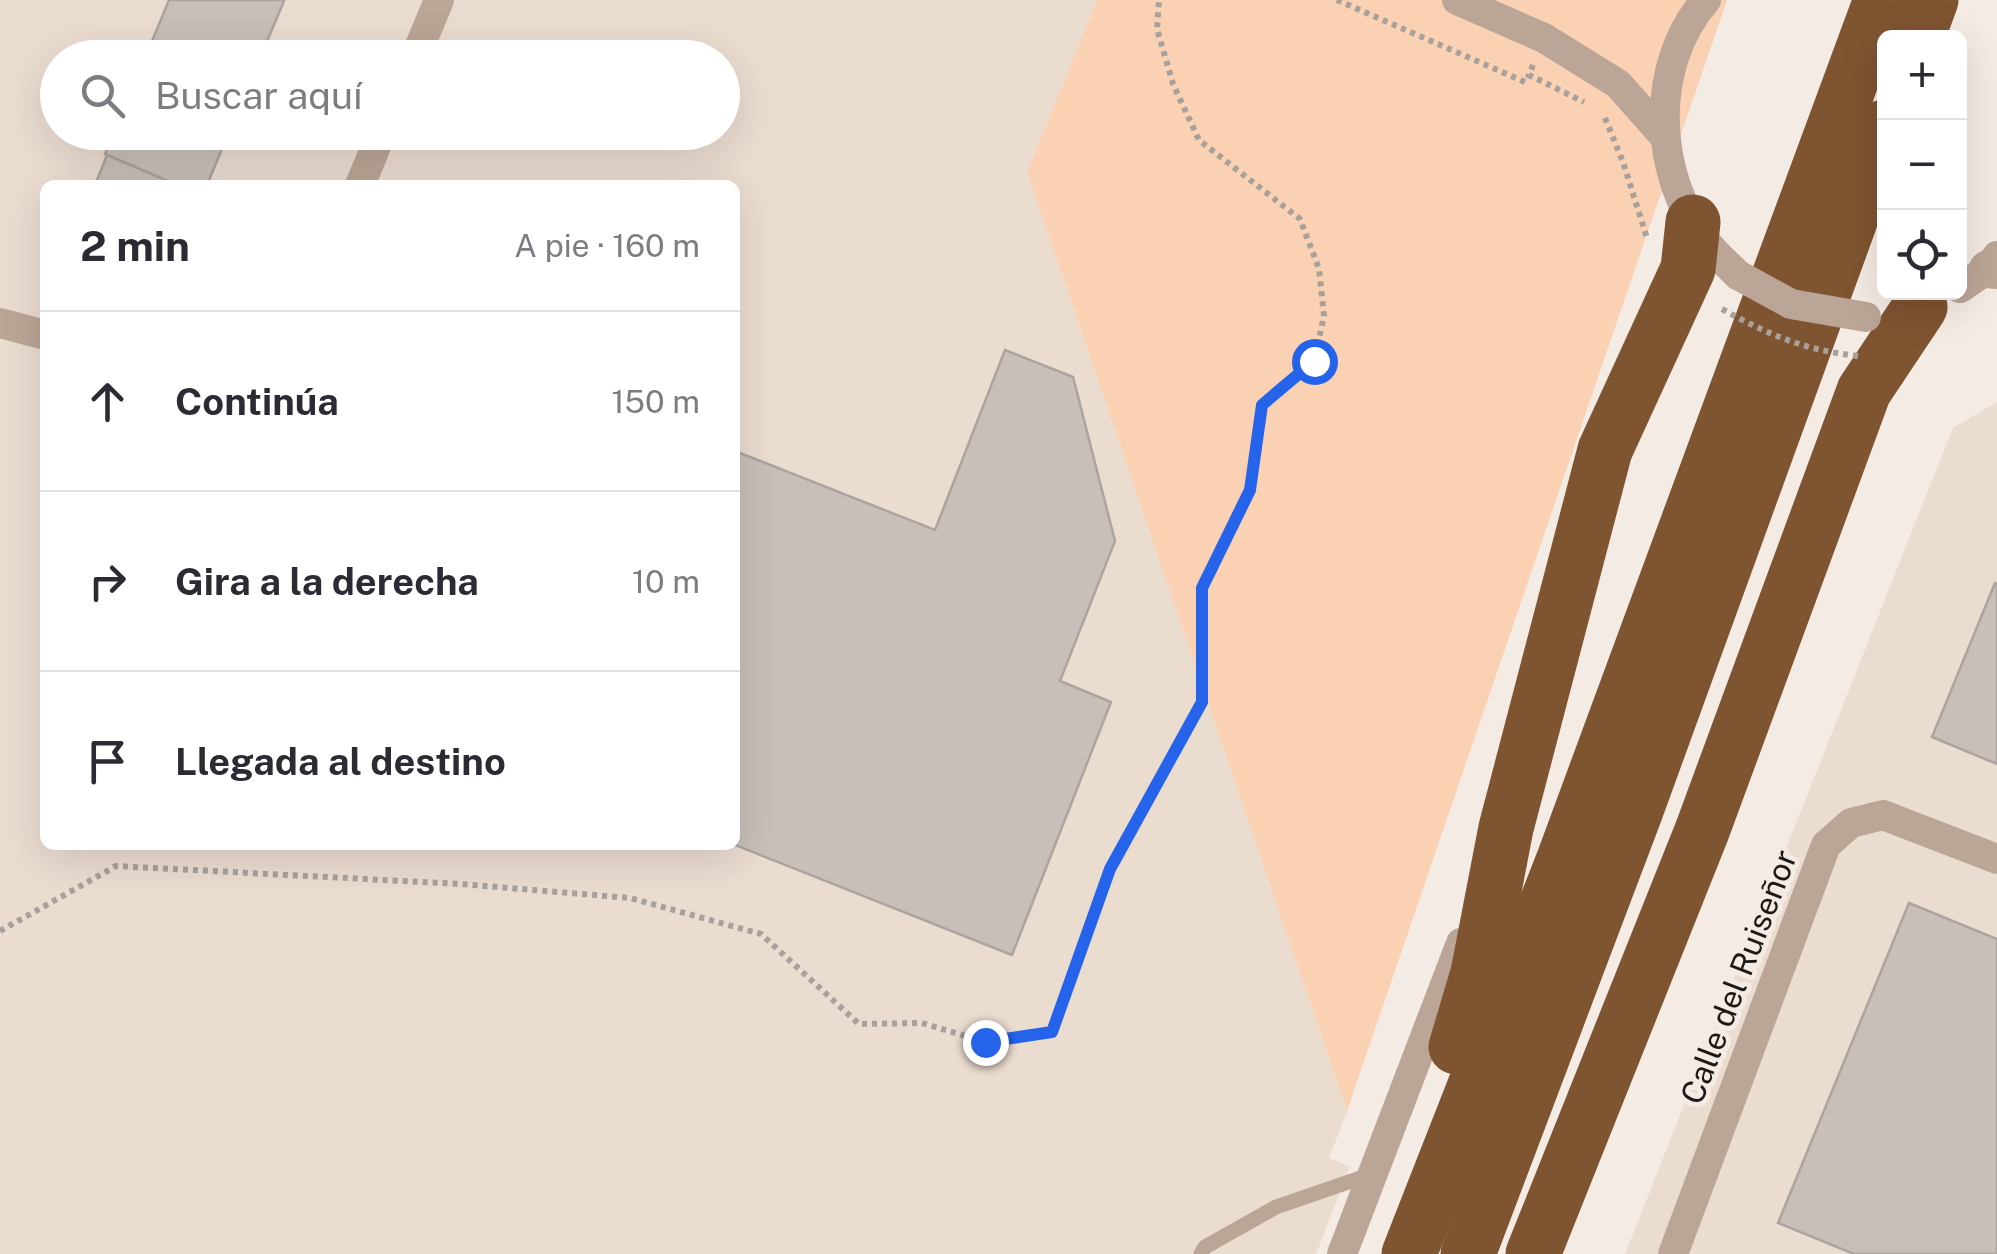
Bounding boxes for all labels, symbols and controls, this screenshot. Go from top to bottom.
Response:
map controls [1877,30,1967,300]
button: + [1877,30,1967,120]
search box [40,40,740,150]
icon: search [75,68,130,123]
text: Buscar aquí [155,73,362,118]
button: − [1877,120,1967,210]
button: locate [1877,210,1967,300]
text: 2 min [80,221,190,270]
text: A pie · 160 m [514,227,700,264]
route start [1292,339,1338,385]
icon: ahead [80,374,135,429]
text: Continúa [175,379,339,424]
text: 150 m [611,383,700,420]
icon: right [80,554,135,609]
text: Gira a la derecha [175,559,479,604]
text: 10 m [632,563,700,600]
icon: arrive [80,734,135,789]
text: Llegada al destino [175,739,506,784]
street label: Calle del Ruiseñor [1673,845,1804,1109]
route end [963,1020,1009,1066]

